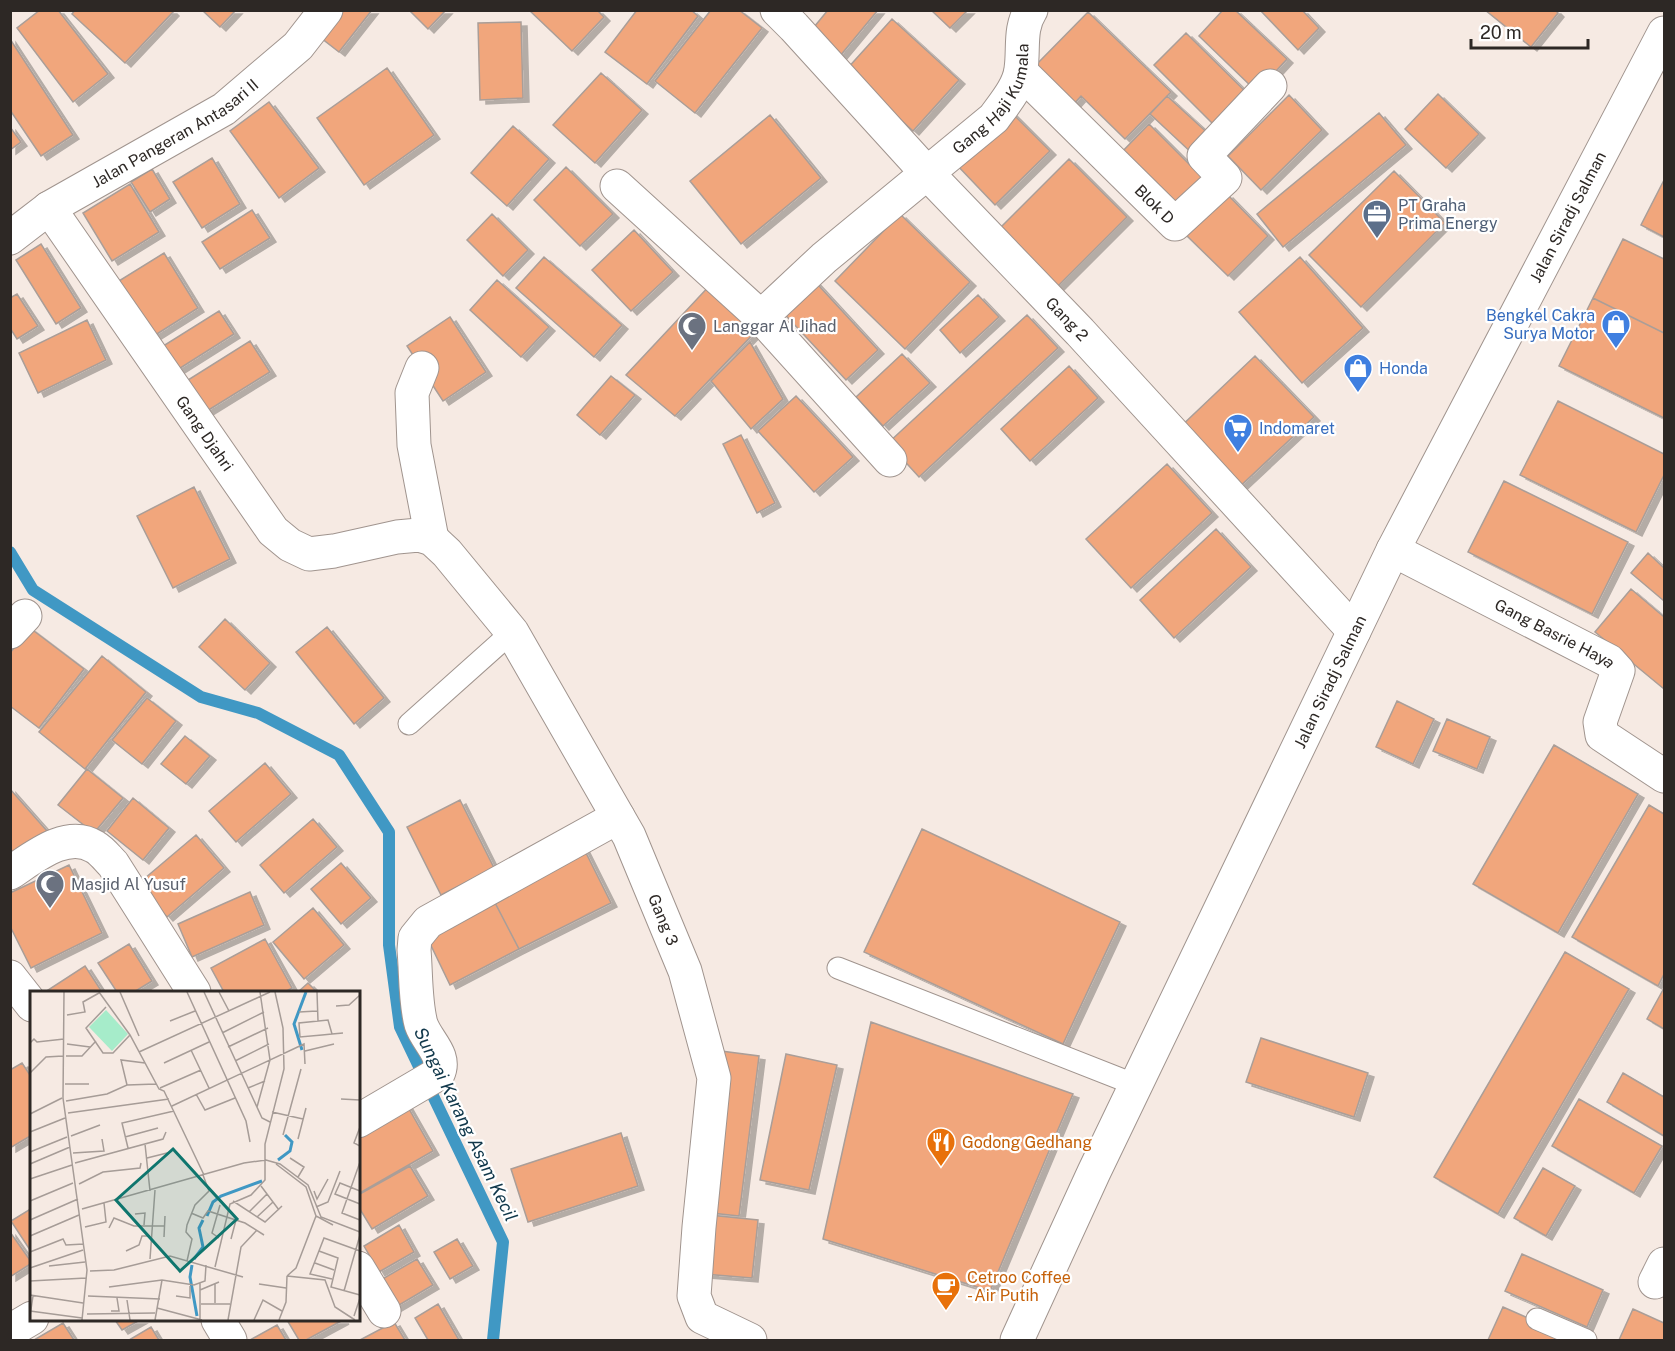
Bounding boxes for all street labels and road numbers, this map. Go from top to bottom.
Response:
street label: Gang Haji Kumala [949,43,1032,158]
street label: Jalan Pangeran Antasari II [88,75,262,191]
street label: Jalan Siradj Salman [1525,148,1610,286]
street label: Blok D [1131,180,1179,228]
street label: Gang 2 [1042,293,1093,345]
street label: Gang Djahri [172,392,238,474]
street label: Gang Basrie Haya [1492,594,1620,671]
street label: Jalan Siradj Salman [1290,612,1370,751]
street label: Gang 3 [645,891,683,948]

